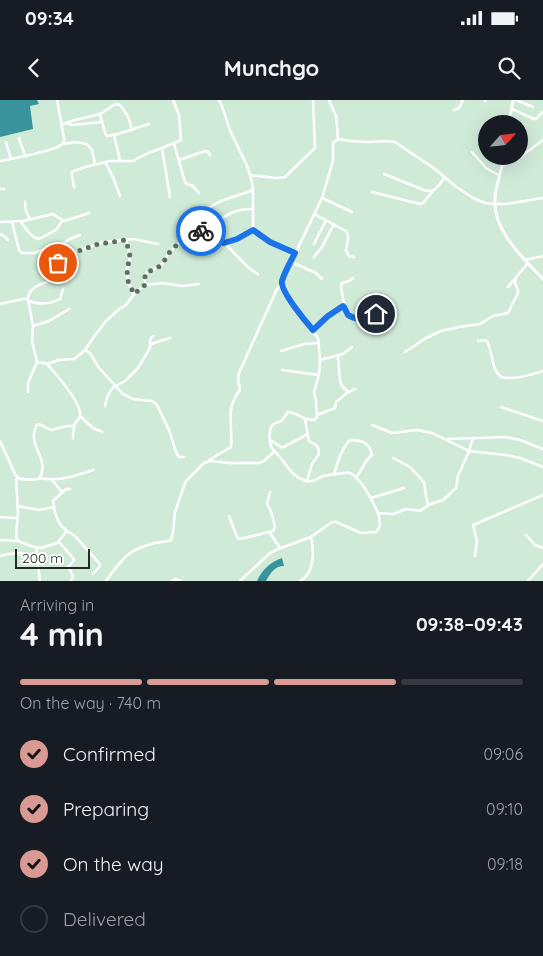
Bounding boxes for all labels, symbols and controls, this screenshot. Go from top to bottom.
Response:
text: 09:34 [25,6,74,30]
icon: back [20,54,48,82]
text: Munchgo [224,54,319,82]
icon: search [495,54,523,82]
north arrow [478,115,528,165]
map controls [478,115,528,165]
courier [176,206,226,256]
icon: bike [187,217,215,245]
pin [37,242,79,284]
icon: bag [44,249,72,277]
pin [355,293,397,335]
icon: home [362,300,390,328]
scale bar [15,546,90,569]
text: 200 m [22,549,63,567]
text: Arriving in [20,595,94,615]
text: 09:38–09:43 [416,612,523,636]
text: 4 min [20,614,104,654]
text: On the way · 740 m [20,693,161,713]
icon: check [20,740,48,768]
text: Confirmed [63,742,156,766]
text: 09:06 [483,744,523,764]
icon: check [20,795,48,823]
text: Preparing [63,797,149,821]
text: 09:10 [486,799,523,819]
icon: check [20,850,48,878]
text: On the way [63,852,164,876]
text: 09:18 [487,854,523,874]
text: Delivered [63,907,146,931]

